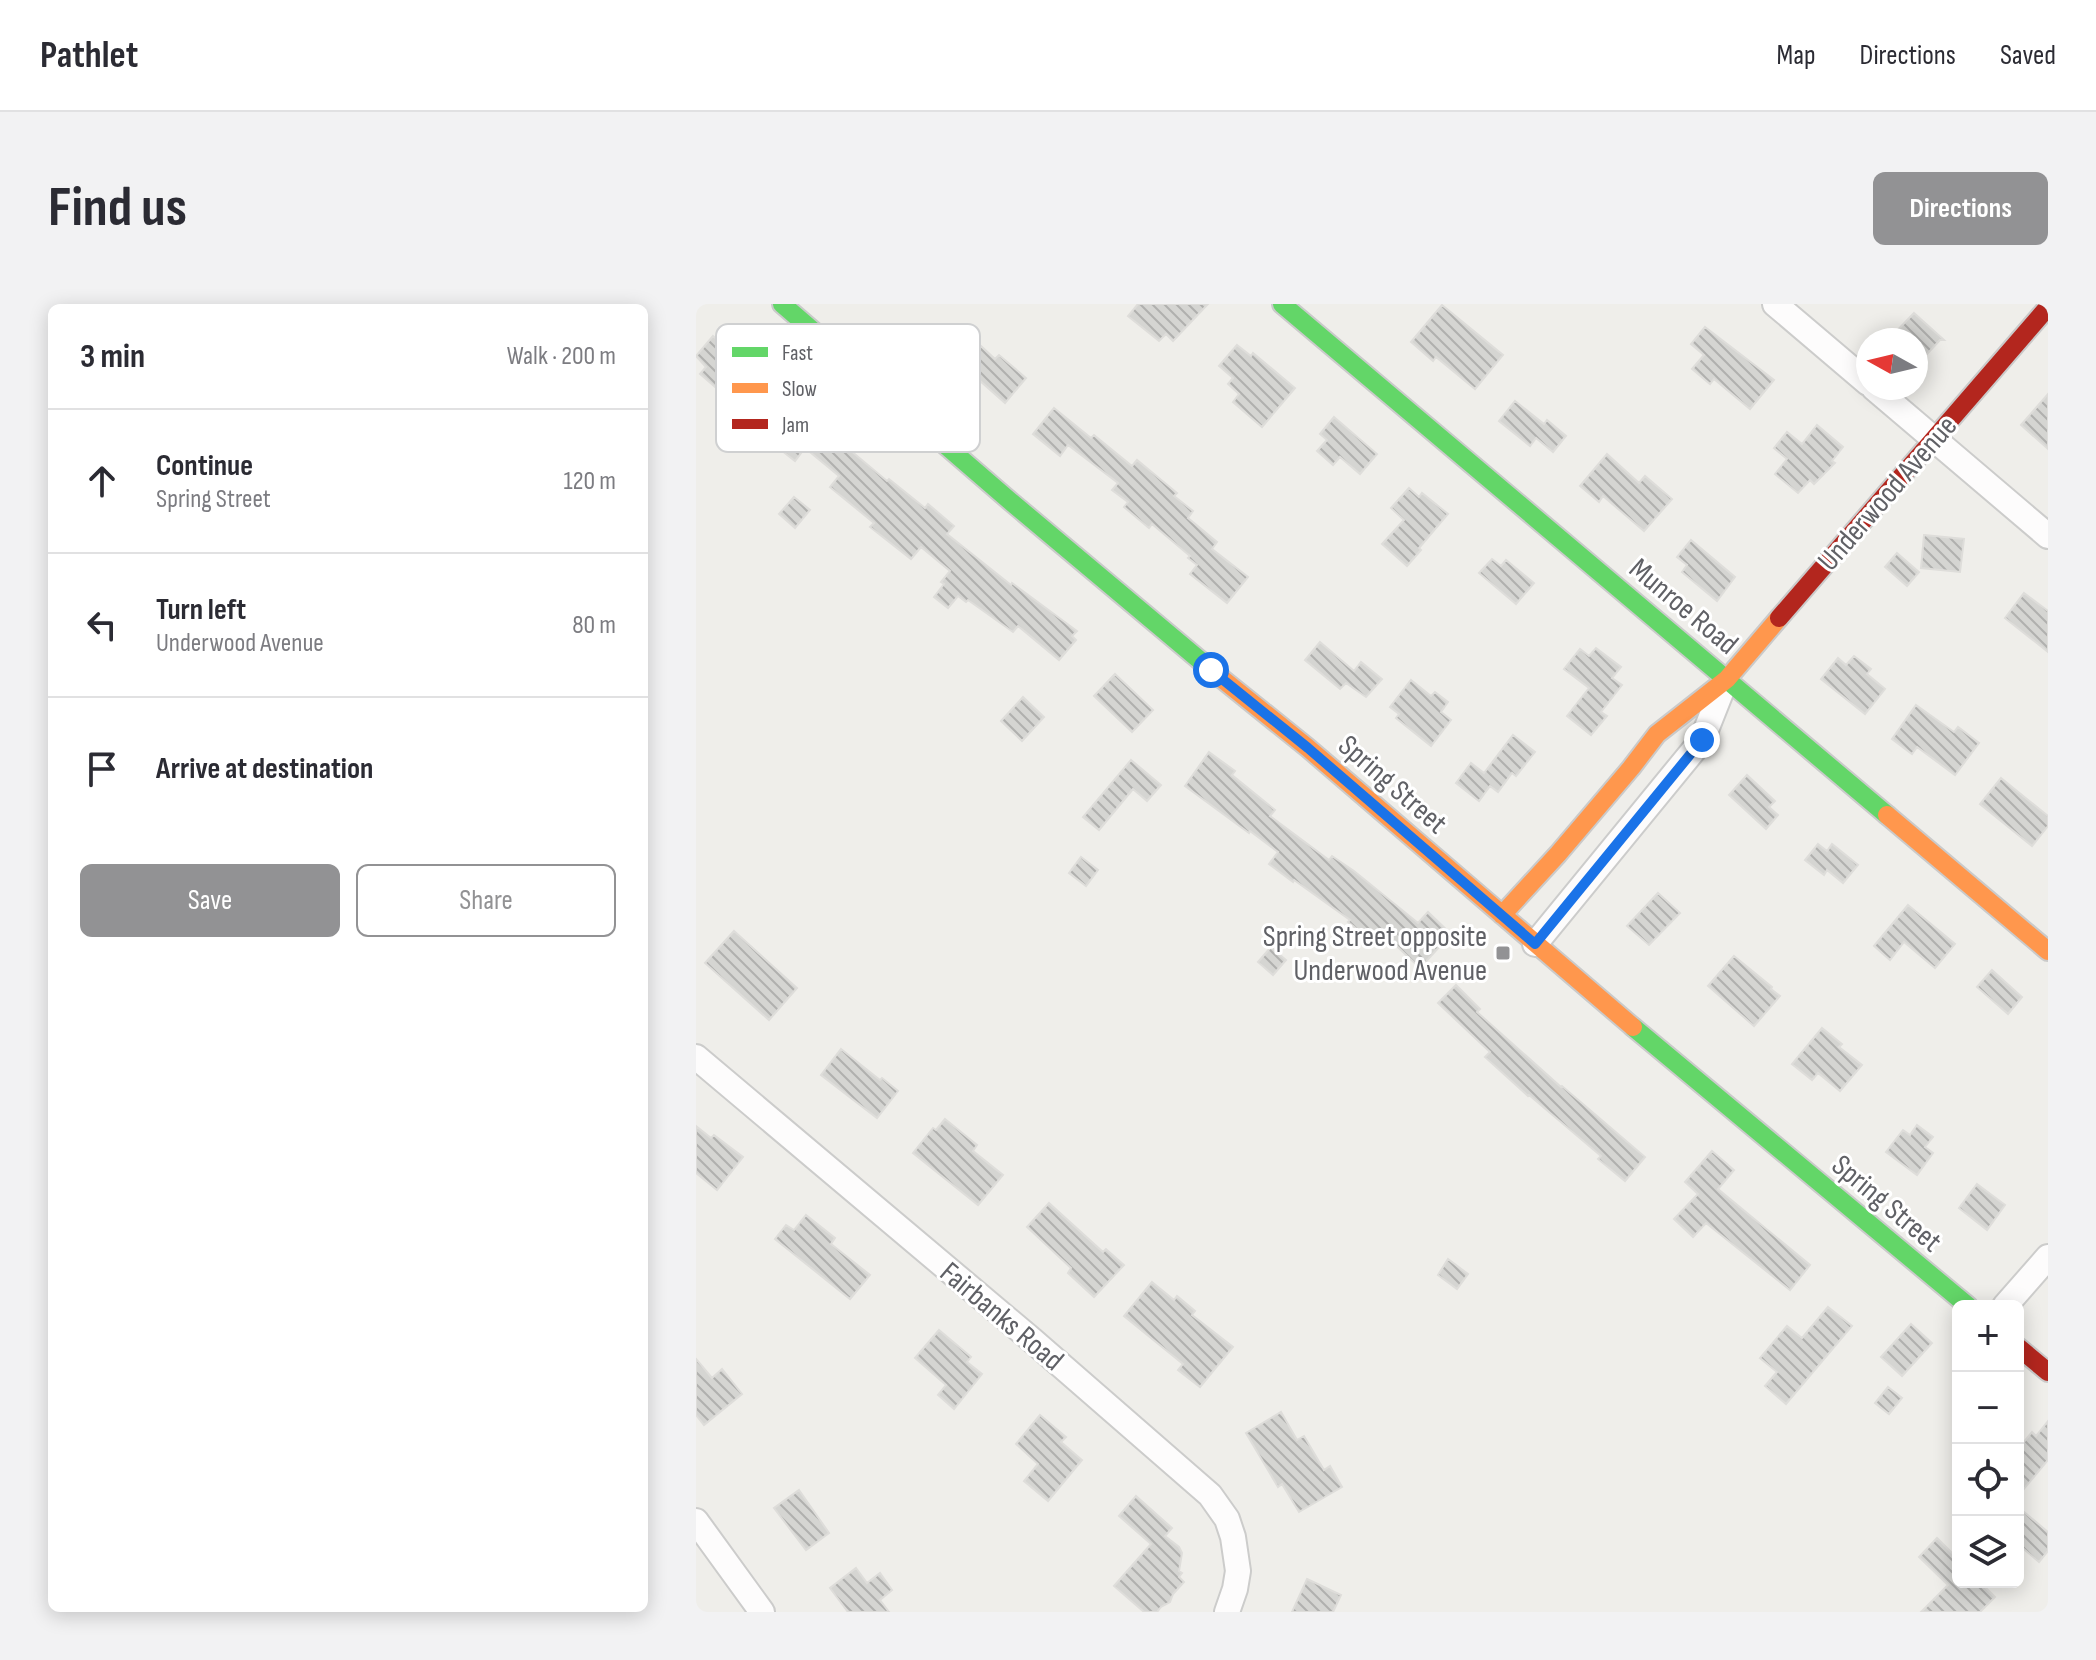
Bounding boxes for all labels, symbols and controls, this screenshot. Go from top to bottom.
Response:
text: Pathlet [40,33,138,78]
text: Map [1777,39,1816,72]
text: Directions [1860,39,1956,72]
text: Saved [2000,39,2056,72]
button: Directions [1873,172,2048,245]
text: Find us [48,175,187,242]
legend [716,324,980,452]
north arrow [1856,328,1928,400]
text: 3 min [80,336,145,377]
text: Fast [782,340,813,367]
text: Walk · 200 m [507,341,616,372]
text: Slow [782,376,817,403]
street label: Underwood Avenue [1811,409,1965,579]
text: Jam [781,412,809,439]
text: Continue [156,448,253,484]
icon: ahead [80,459,124,503]
text: 120 m [563,466,616,497]
text: Spring Street [156,484,271,515]
street label: Munroe Road [1622,551,1745,663]
text: Turn left [156,592,246,628]
icon: left [80,603,124,647]
text: 80 m [572,610,616,641]
text: Underwood Avenue [156,628,324,659]
route start [1193,652,1229,688]
route end [1684,722,1720,758]
street label: Spring Street [1331,728,1454,842]
icon: arrive [80,747,124,791]
text: Arrive at destination [156,751,373,787]
button: Save [80,864,340,937]
button: Share [356,864,616,937]
place label: Spring Street opposite Underwood Avenue [1263,919,1487,989]
marker: Spring Street opposite Underwood Avenue [1494,944,1512,962]
street label: Spring Street [1824,1147,1949,1260]
street label: Fairbanks Road [932,1255,1070,1379]
map controls [1952,1300,2024,1588]
button: + [1952,1300,2024,1372]
button: − [1952,1372,2024,1444]
button: locate [1952,1444,2024,1516]
button: layers [1952,1516,2024,1588]

